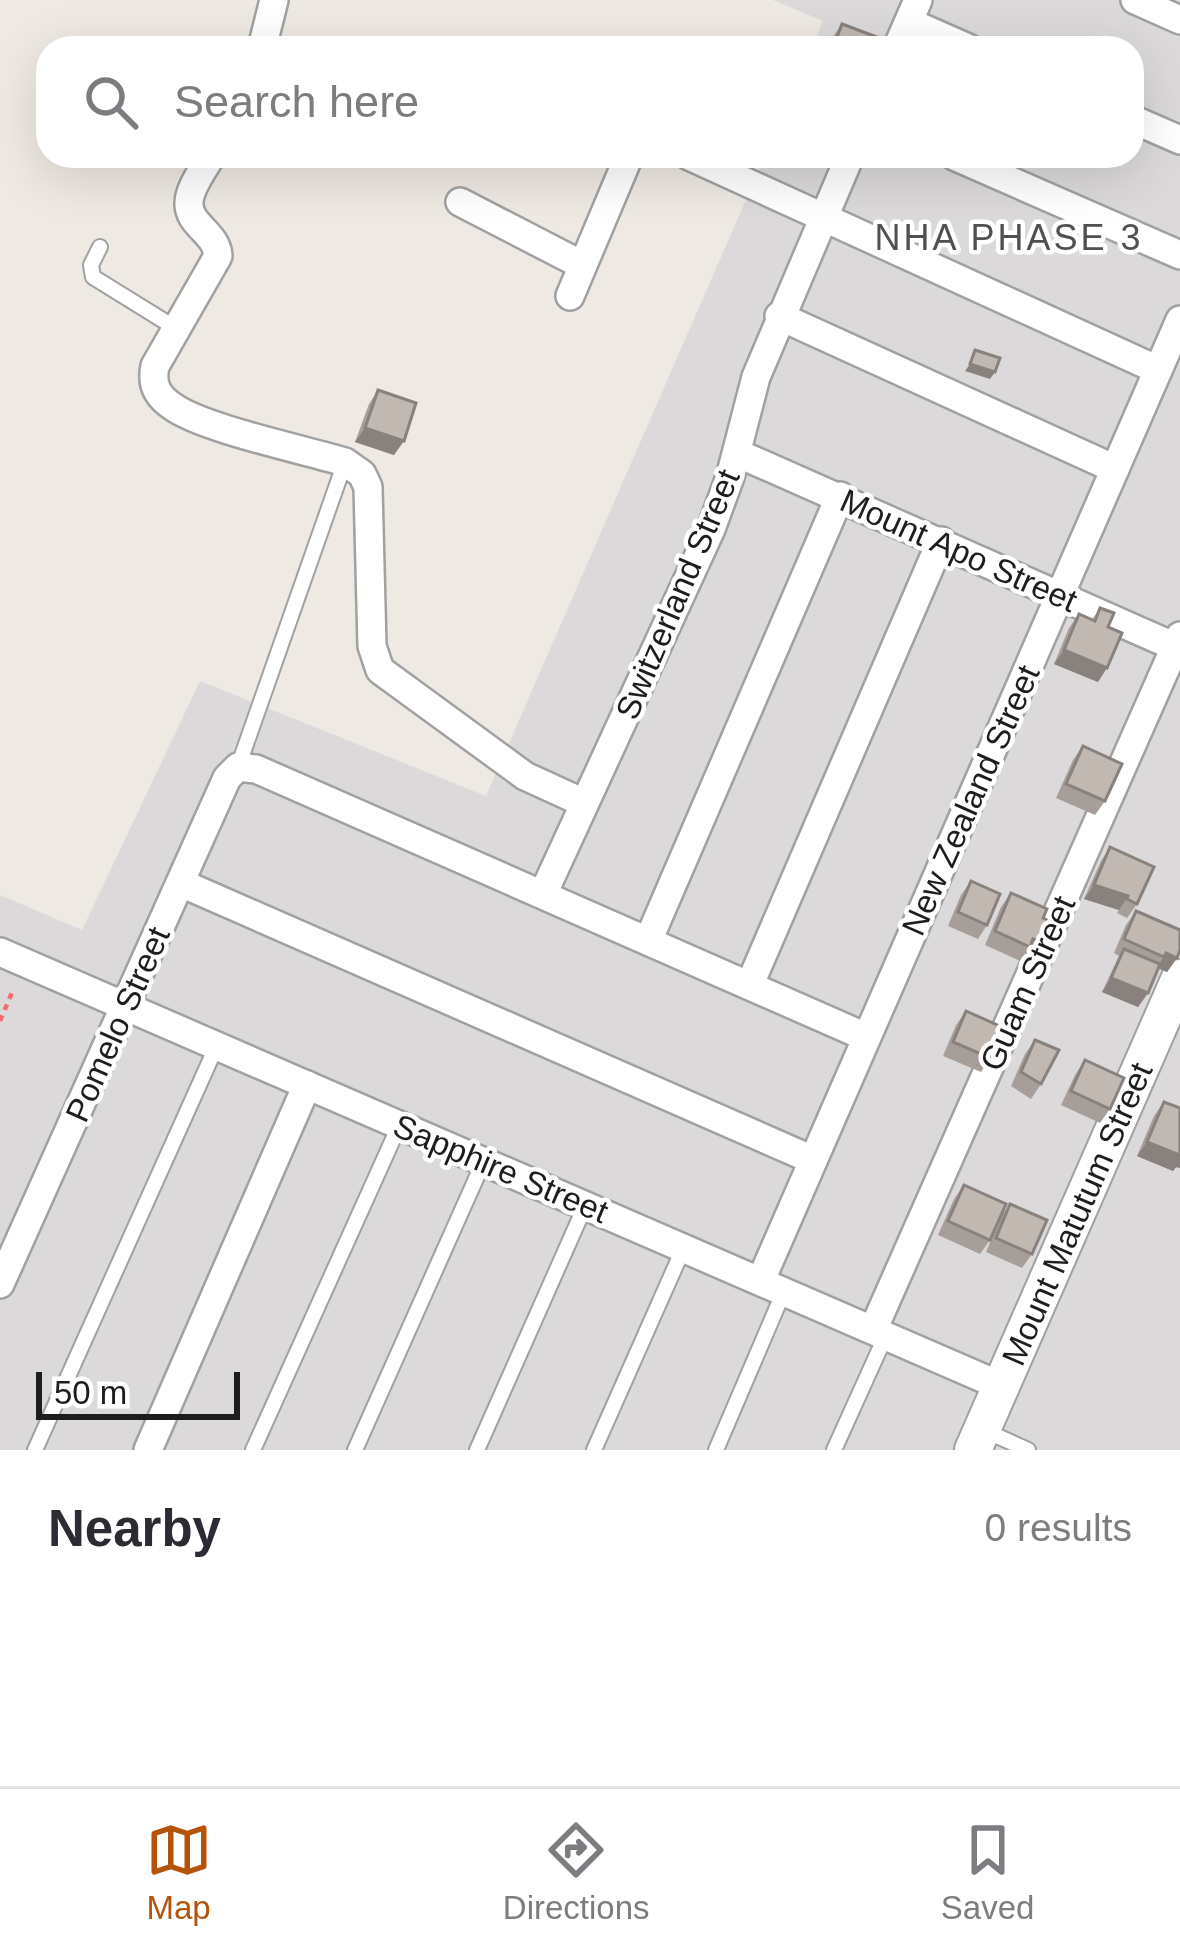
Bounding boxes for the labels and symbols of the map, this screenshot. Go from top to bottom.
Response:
district label: NHA PHASE 3 [874,217,1144,258]
street label: Switzerland Street [608,464,747,725]
street label: Mount Apo Street [835,482,1083,619]
street label: New Zealand Street [894,659,1047,941]
street label: Guam Street [973,890,1082,1076]
street label: Pomelo Street [58,921,177,1127]
street label: Mount Matutum Street [995,1057,1160,1371]
street label: Sapphire Street [388,1107,614,1230]
scale bar [36,1366,240,1419]

